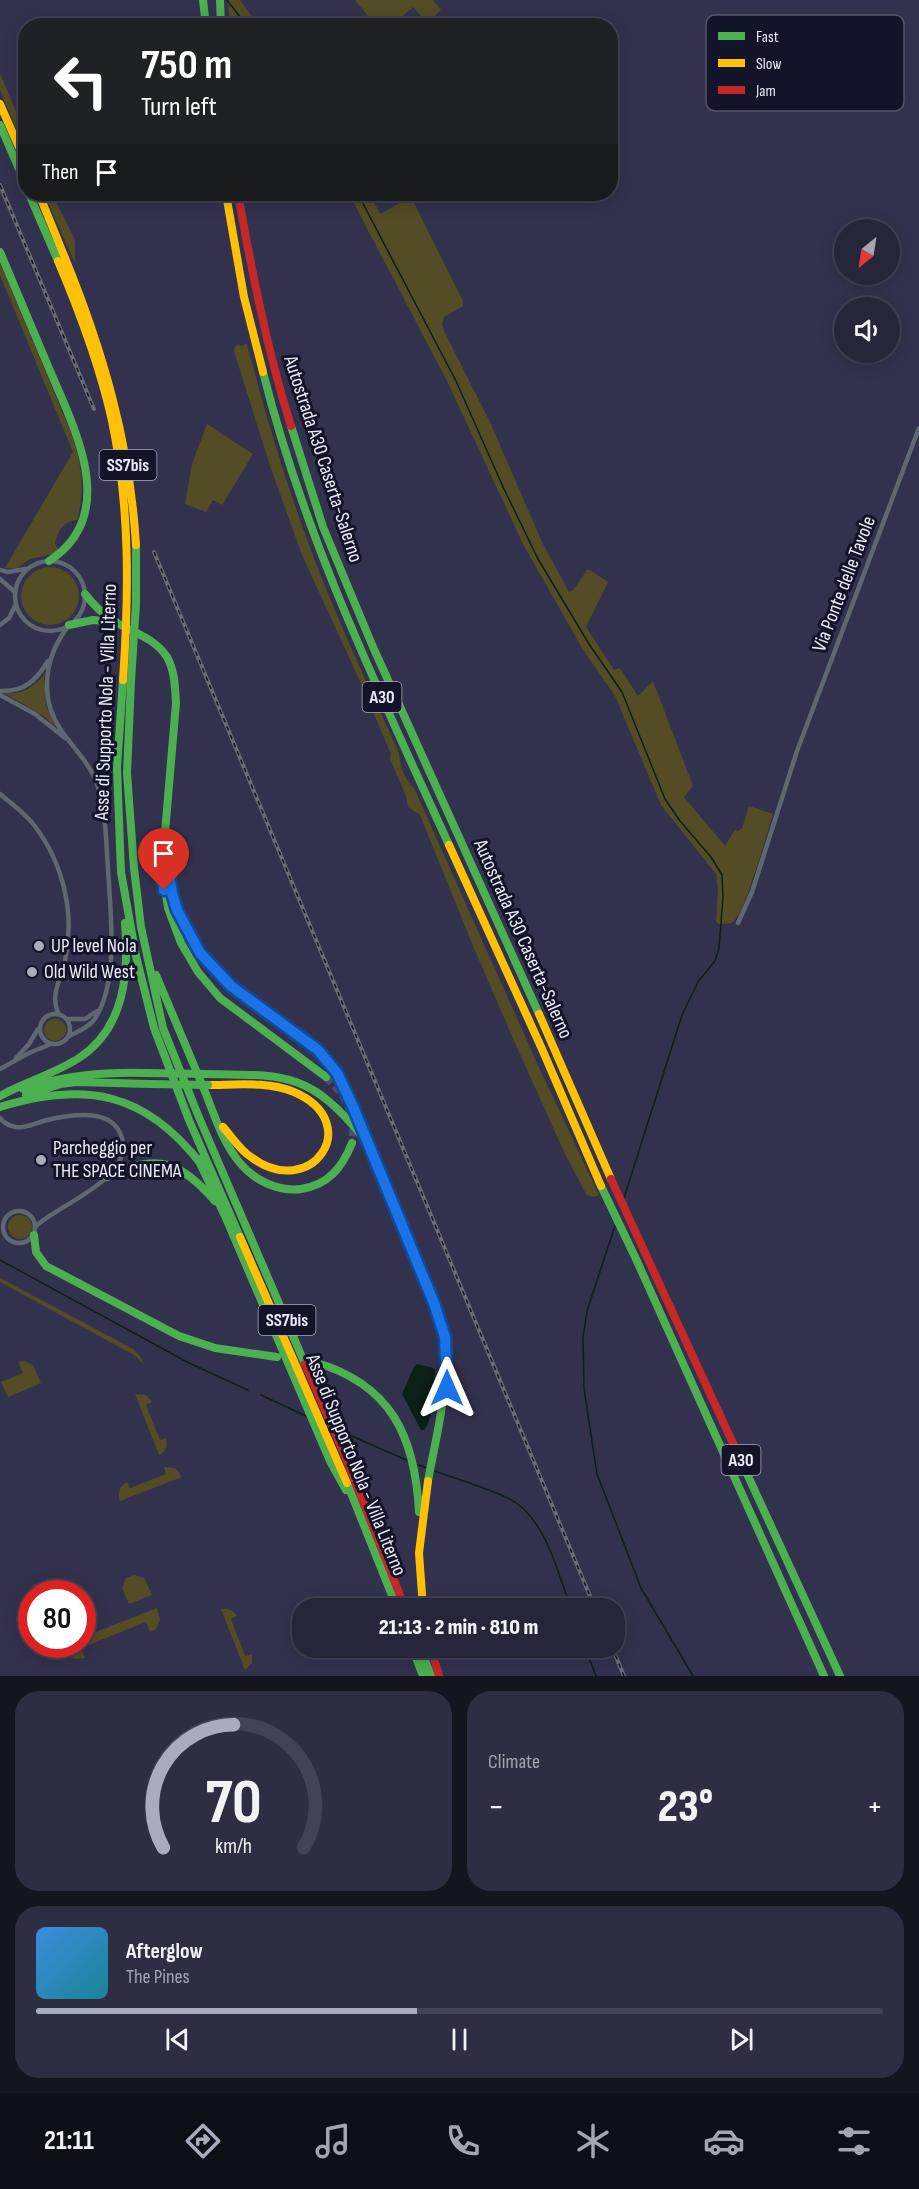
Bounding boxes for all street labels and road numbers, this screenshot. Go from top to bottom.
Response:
street label: Autostrada A30 Caserta-Salerno [278,352,368,565]
road number: SS7bis [100,450,156,480]
street label: Via Ponte delle Tavole [807,513,881,655]
street label: Asse di Supporto Nola - Villa Literno [90,583,122,822]
road number: A30 [362,682,401,712]
street label: Autostrada A30 Caserta-Salerno [468,835,578,1042]
road number: SS7bis [258,1305,316,1335]
street label: Asse di Supporto Nola - Villa Literno [300,1350,411,1579]
road number: A30 [722,1445,760,1475]

